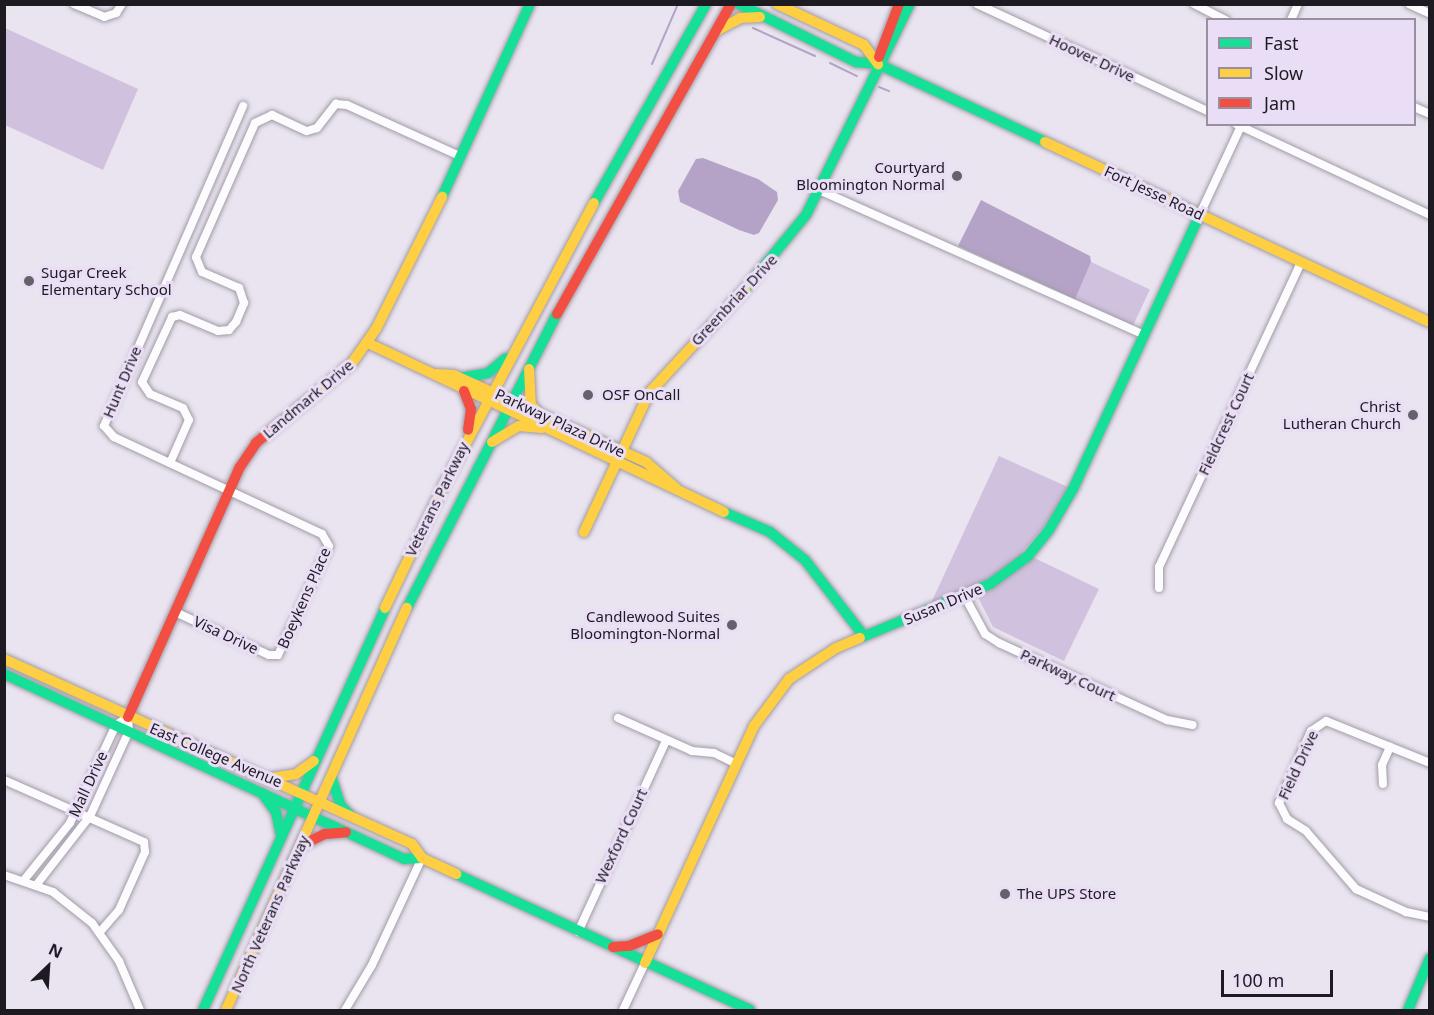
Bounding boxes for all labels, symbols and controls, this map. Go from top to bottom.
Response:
legend [1206,18,1416,126]
street label: Hoover Drive [1046,30,1138,86]
text: Fast [1264,31,1299,55]
text: Slow [1264,61,1303,85]
text: Jam [1264,91,1296,115]
place label: Courtyard Bloomington Normal [796,158,945,193]
street label: Fort Jesse Road [1101,162,1207,224]
marker: Courtyard Bloomington Normal [950,169,964,183]
street label: Greenbriar Drive [687,251,781,349]
place label: Sugar Creek Elementary School [41,263,172,298]
marker: Sugar Creek Elementary School [22,274,36,288]
street label: Hunt Drive [99,343,145,421]
street label: Landmark Drive [259,356,357,442]
street label: Fieldcrest Court [1194,370,1258,478]
street label: Parkway Plaza Drive [492,385,628,461]
marker: OSF OnCall [579,386,597,404]
place label: OSF OnCall [602,386,680,404]
place label: Christ Lutheran Church [1283,397,1401,432]
marker: Christ Lutheran Church [1406,408,1420,422]
street label: Veterans Parkway [401,439,473,559]
street label: Boeykens Place [274,545,334,651]
street label: Susan Drive [901,579,985,629]
place label: Candlewood Suites Bloomington-Normal [570,607,720,642]
street label: Visa Drive [191,612,261,658]
marker: Candlewood Suites Bloomington-Normal [725,618,739,632]
street label: Parkway Court [1018,645,1118,705]
street label: East College Avenue [147,719,285,791]
street label: Field Drive [1274,728,1322,802]
street label: Mall Drive [65,748,111,820]
street label: Wexford Court [591,786,651,886]
street label: North Veterans Parkway [227,832,313,996]
place label: The UPS Store [1017,885,1116,903]
marker: The UPS Store [998,887,1012,901]
north arrow [18,937,78,997]
text: N [45,938,66,963]
scale bar [1224,958,1336,996]
text: 100 m [1232,968,1284,992]

